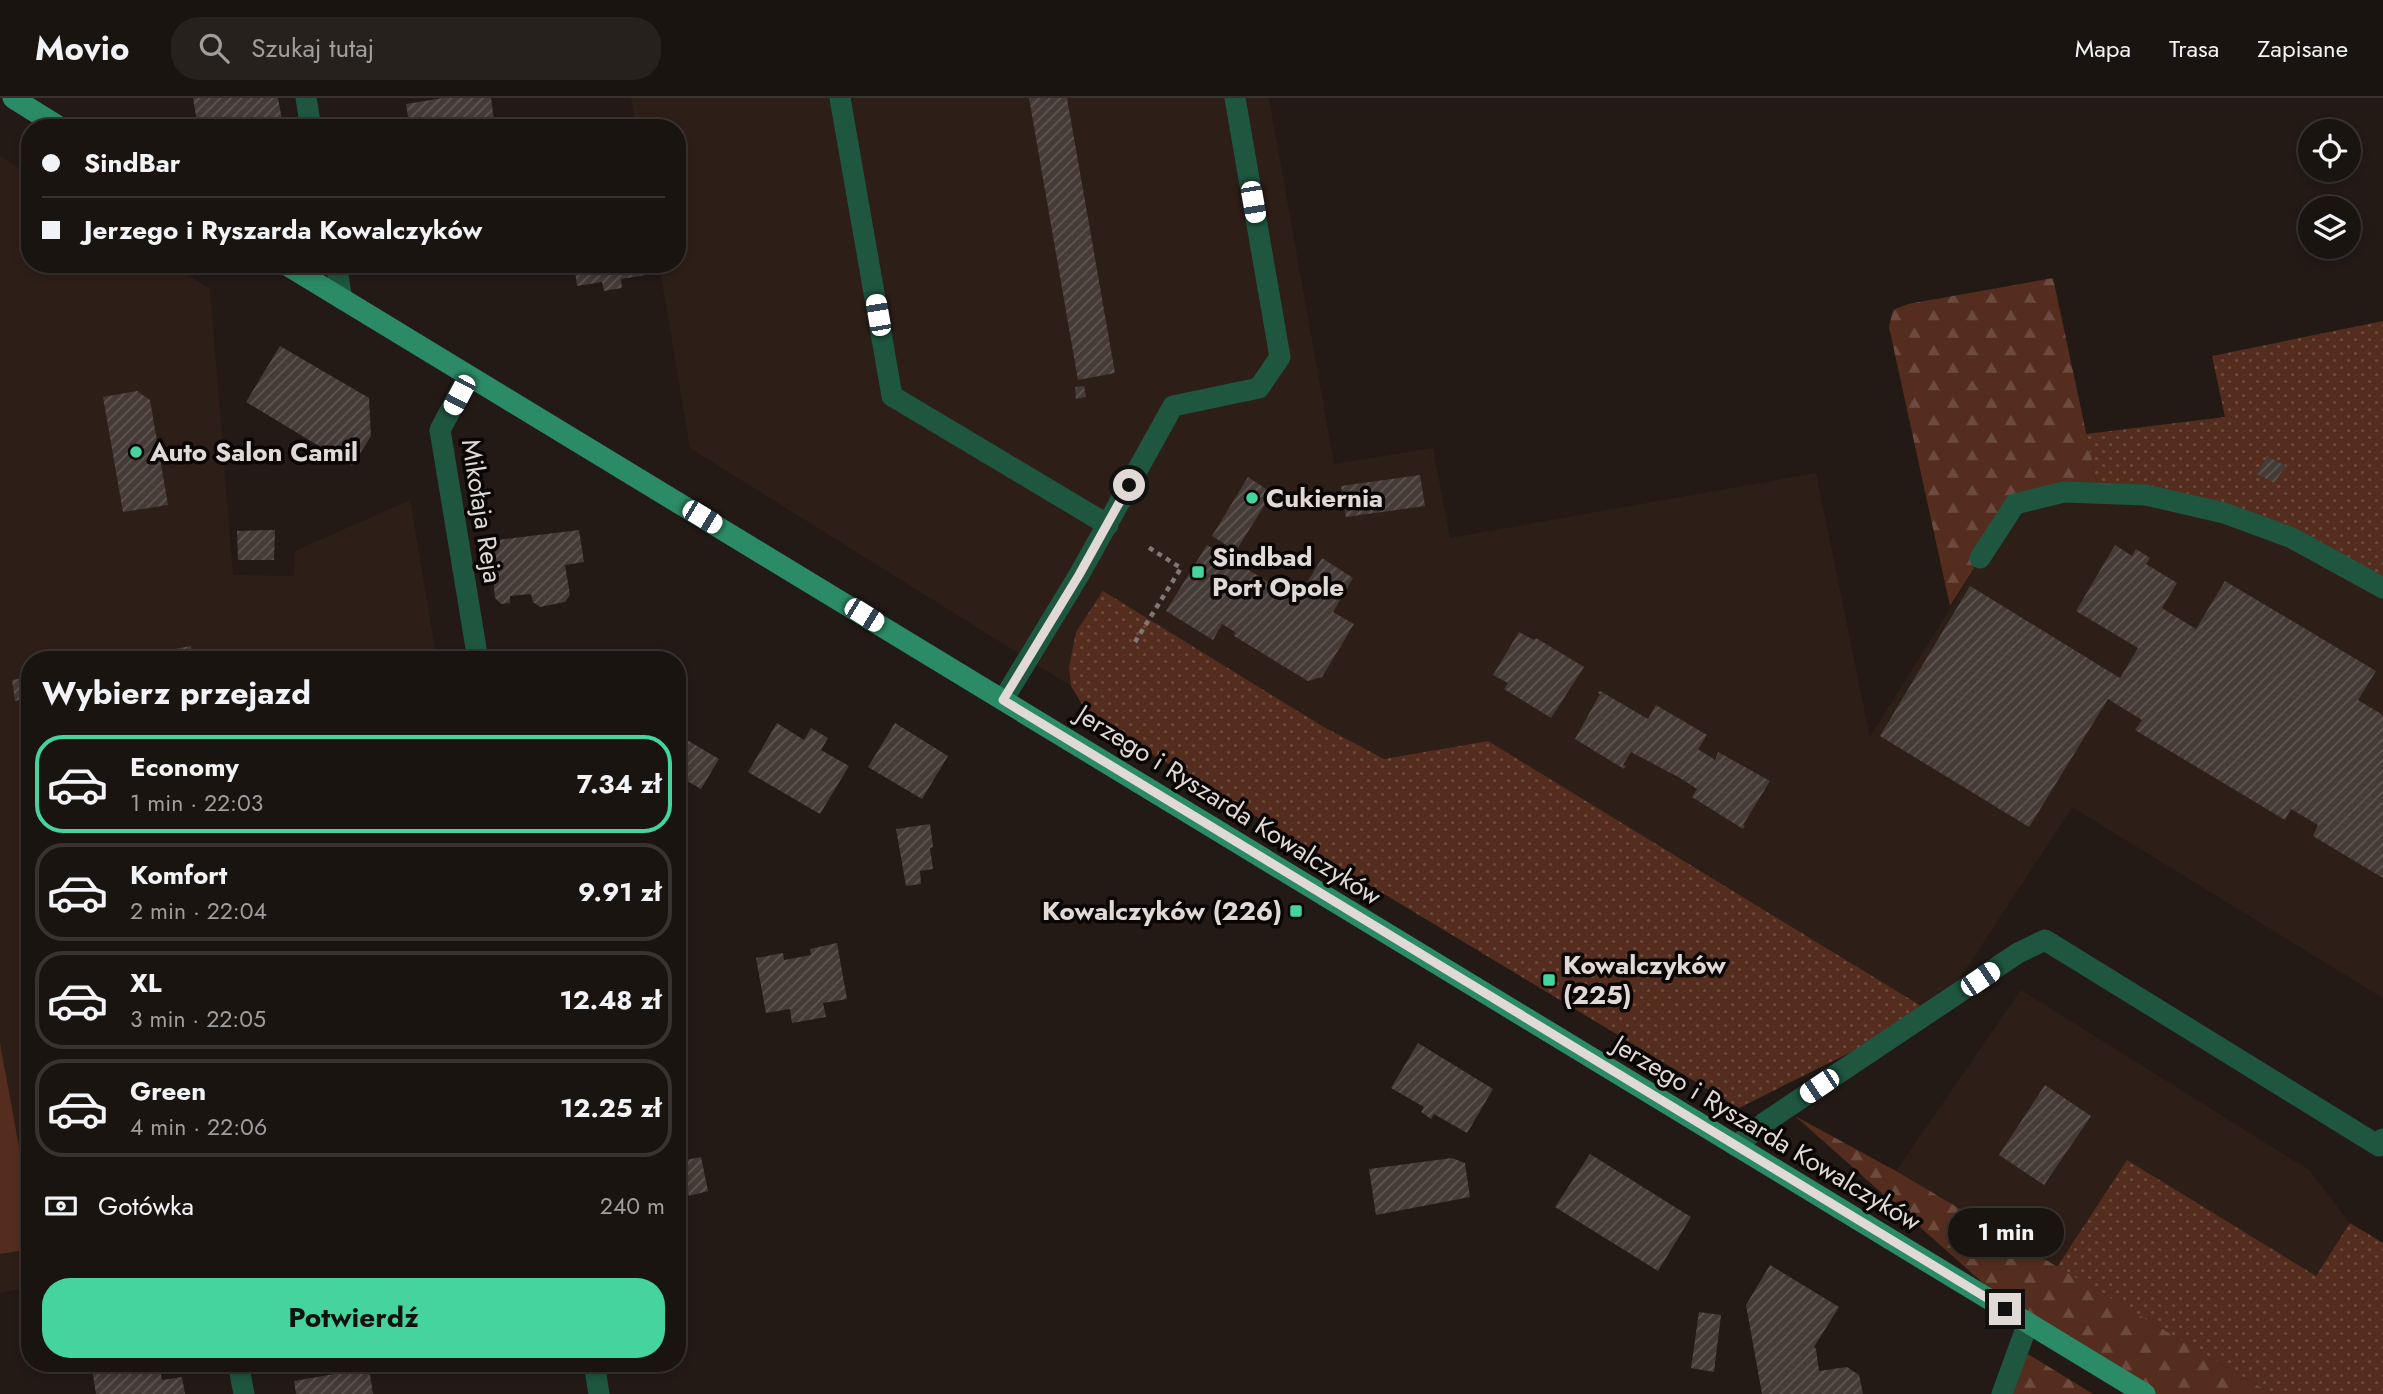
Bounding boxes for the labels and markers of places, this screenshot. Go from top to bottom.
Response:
place label: Auto Salon Camil [149,433,358,471]
marker: Auto Salon Camil [128,444,144,460]
place label: Cukiernia [1266,479,1383,517]
marker: Cukiernia [1244,490,1260,506]
place label: Sindbad Port Opole [1212,538,1344,606]
marker: Sindbad Port Opole [1190,564,1206,580]
place label: Kowalczyków (226) [1042,892,1282,930]
marker: Kowalczyków (226) [1288,903,1304,919]
place label: Kowalczyków (225) [1563,946,1726,1014]
marker: Kowalczyków (225) [1541,972,1557,988]

